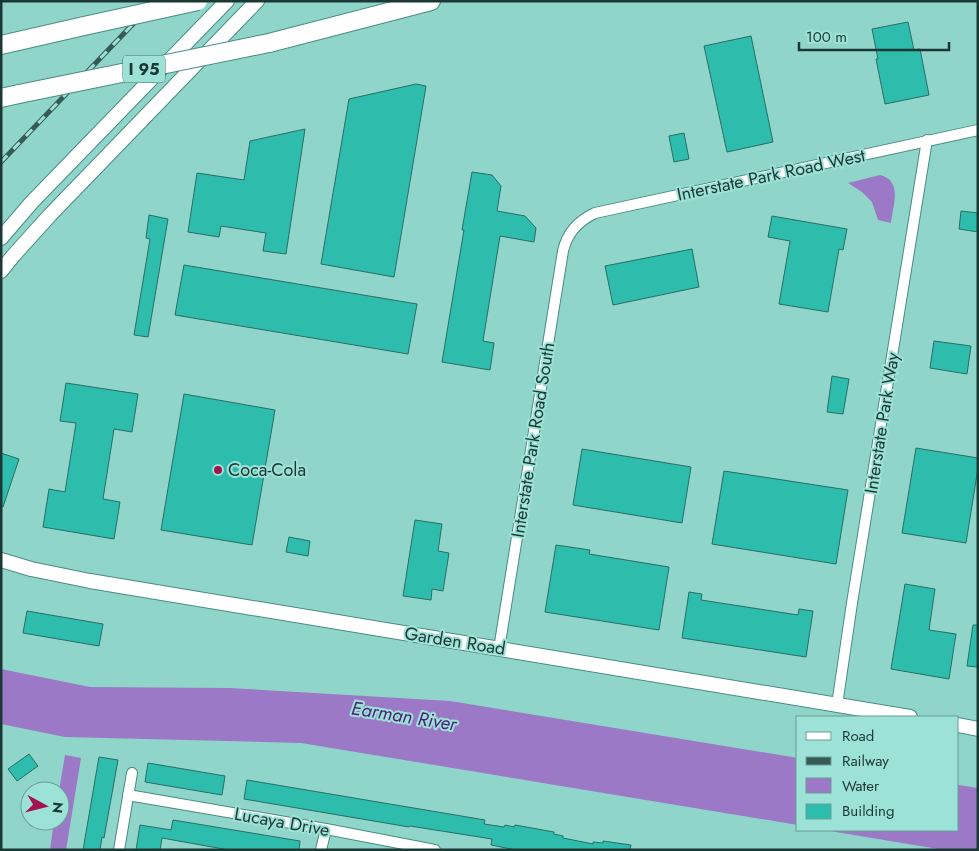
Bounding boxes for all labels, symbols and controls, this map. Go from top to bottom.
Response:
scale bar [799,20,949,52]
text: 100 m [806,26,847,48]
road number: I 95 [123,56,165,82]
street label: Interstate Park Road West [675,142,868,208]
street label: Interstate Park Road South [505,340,561,540]
street label: Interstate Park Way [858,350,906,496]
place label: Coca-Cola [228,457,306,483]
marker: Coca-Cola [212,464,224,476]
street label: Garden Road [403,620,507,662]
water label: Earman River [350,694,460,738]
legend [796,716,959,831]
text: Road [842,725,874,747]
text: Railway [842,750,889,772]
text: Water [842,775,880,797]
north arrow [20,781,70,831]
text: Building [842,800,894,822]
text: N [47,801,69,814]
street label: Lucaya Drive [232,801,332,843]

